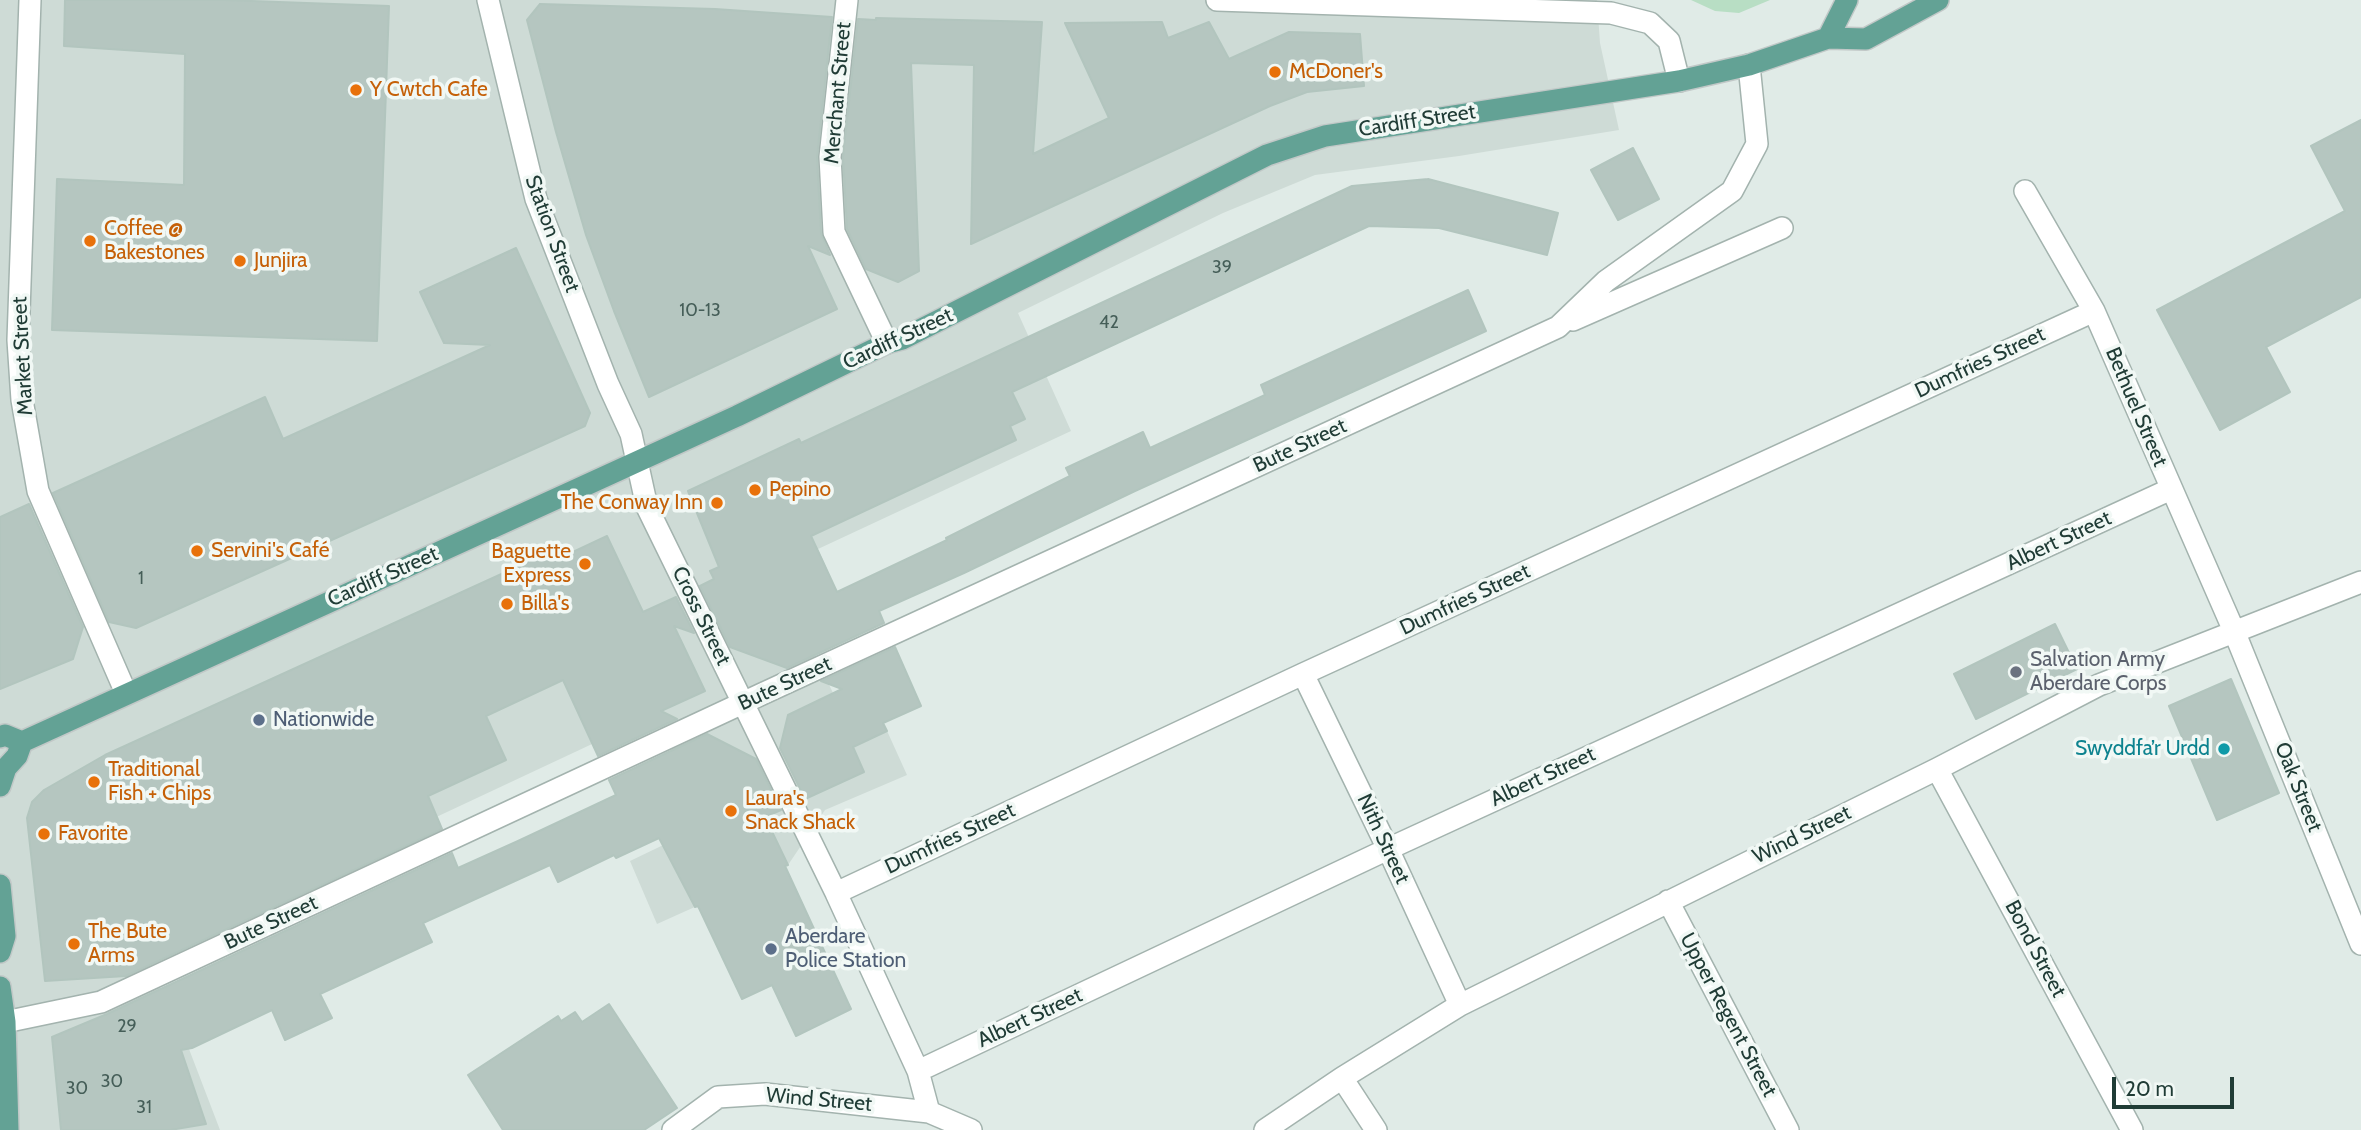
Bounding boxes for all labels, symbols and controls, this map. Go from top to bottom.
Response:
street label: Merchant Street [819,21,857,165]
place label: McDoner's [1289,59,1383,85]
marker: McDoner's [1267,64,1283,80]
place label: Y Cwtch Cafe [370,77,488,103]
marker: Y Cwtch Cafe [348,82,364,98]
street label: Cardiff Street [1357,99,1477,143]
street label: Station Street [519,172,585,296]
place label: Coffee @ Bakestones [104,216,205,266]
marker: Coffee @ Bakestones [82,233,98,249]
place label: Junjira [254,248,307,274]
marker: Junjira [232,253,248,269]
house number: 39 [1212,257,1232,279]
street label: Market Street [7,296,39,416]
house number: 10-13 [679,300,721,322]
street label: Cardiff Street [839,303,957,375]
house number: 42 [1099,312,1119,334]
street label: Dumfries Street [1911,322,2049,404]
street label: Bethuel Street [2100,344,2172,470]
street label: Bute Street [1249,413,1351,479]
place label: Pepino [769,477,831,503]
marker: Pepino [747,482,763,498]
place label: The Conway Inn [561,490,703,516]
marker: The Conway Inn [709,495,725,511]
street label: Albert Street [2003,506,2115,576]
place label: Servini's Café [211,538,329,564]
place label: Baguette Express [491,539,571,589]
street label: Cardiff Street [324,541,442,613]
marker: Servini's Café [189,543,205,559]
marker: Baguette Express [577,556,593,572]
street label: Dumfries Street [1396,559,1534,641]
street label: Cross Street [666,562,736,670]
house number: 1 [138,568,144,590]
place label: Billa's [521,591,569,617]
marker: Billa's [499,596,515,612]
place label: Salvation Army Aberdare Corps [2030,647,2166,697]
street label: Bute Street [734,651,836,717]
marker: Salvation Army Aberdare Corps [2008,664,2024,680]
place label: Nationwide [273,707,374,733]
marker: Nationwide [251,712,267,728]
place label: Swyddfa’r Urdd [2075,736,2210,762]
street label: Oak Street [2269,739,2327,835]
marker: Swyddfa’r Urdd [2216,741,2232,757]
street label: Albert Street [1487,742,1599,812]
place label: Traditional Fish + Chips [108,757,211,807]
marker: Traditional Fish + Chips [86,774,102,790]
place label: Laura's Snack Shack [745,786,855,836]
street label: Nith Street [1351,790,1415,888]
street label: Dumfries Street [881,798,1019,880]
street label: Wind Street [1749,800,1855,870]
marker: Laura's Snack Shack [723,803,739,819]
place label: Favorite [58,821,128,847]
marker: Favorite [36,826,52,842]
street label: Bute Street [220,890,322,956]
street label: Bond Street [1999,896,2071,1002]
place label: The Bute Arms [88,919,167,969]
place label: Aberdare Police Station [785,924,906,974]
street label: Upper Regent Street [1674,929,1782,1101]
marker: The Bute Arms [66,936,82,952]
marker: Aberdare Police Station [763,941,779,957]
street label: Albert Street [974,983,1086,1053]
house number: 29 [117,1016,137,1038]
scale bar [2116,1064,2238,1108]
house number: 30 [101,1071,123,1093]
text: 20 m [2125,1076,2174,1101]
house number: 30 [66,1078,88,1100]
street label: Wind Street [765,1083,873,1117]
house number: 31 [136,1097,152,1119]

